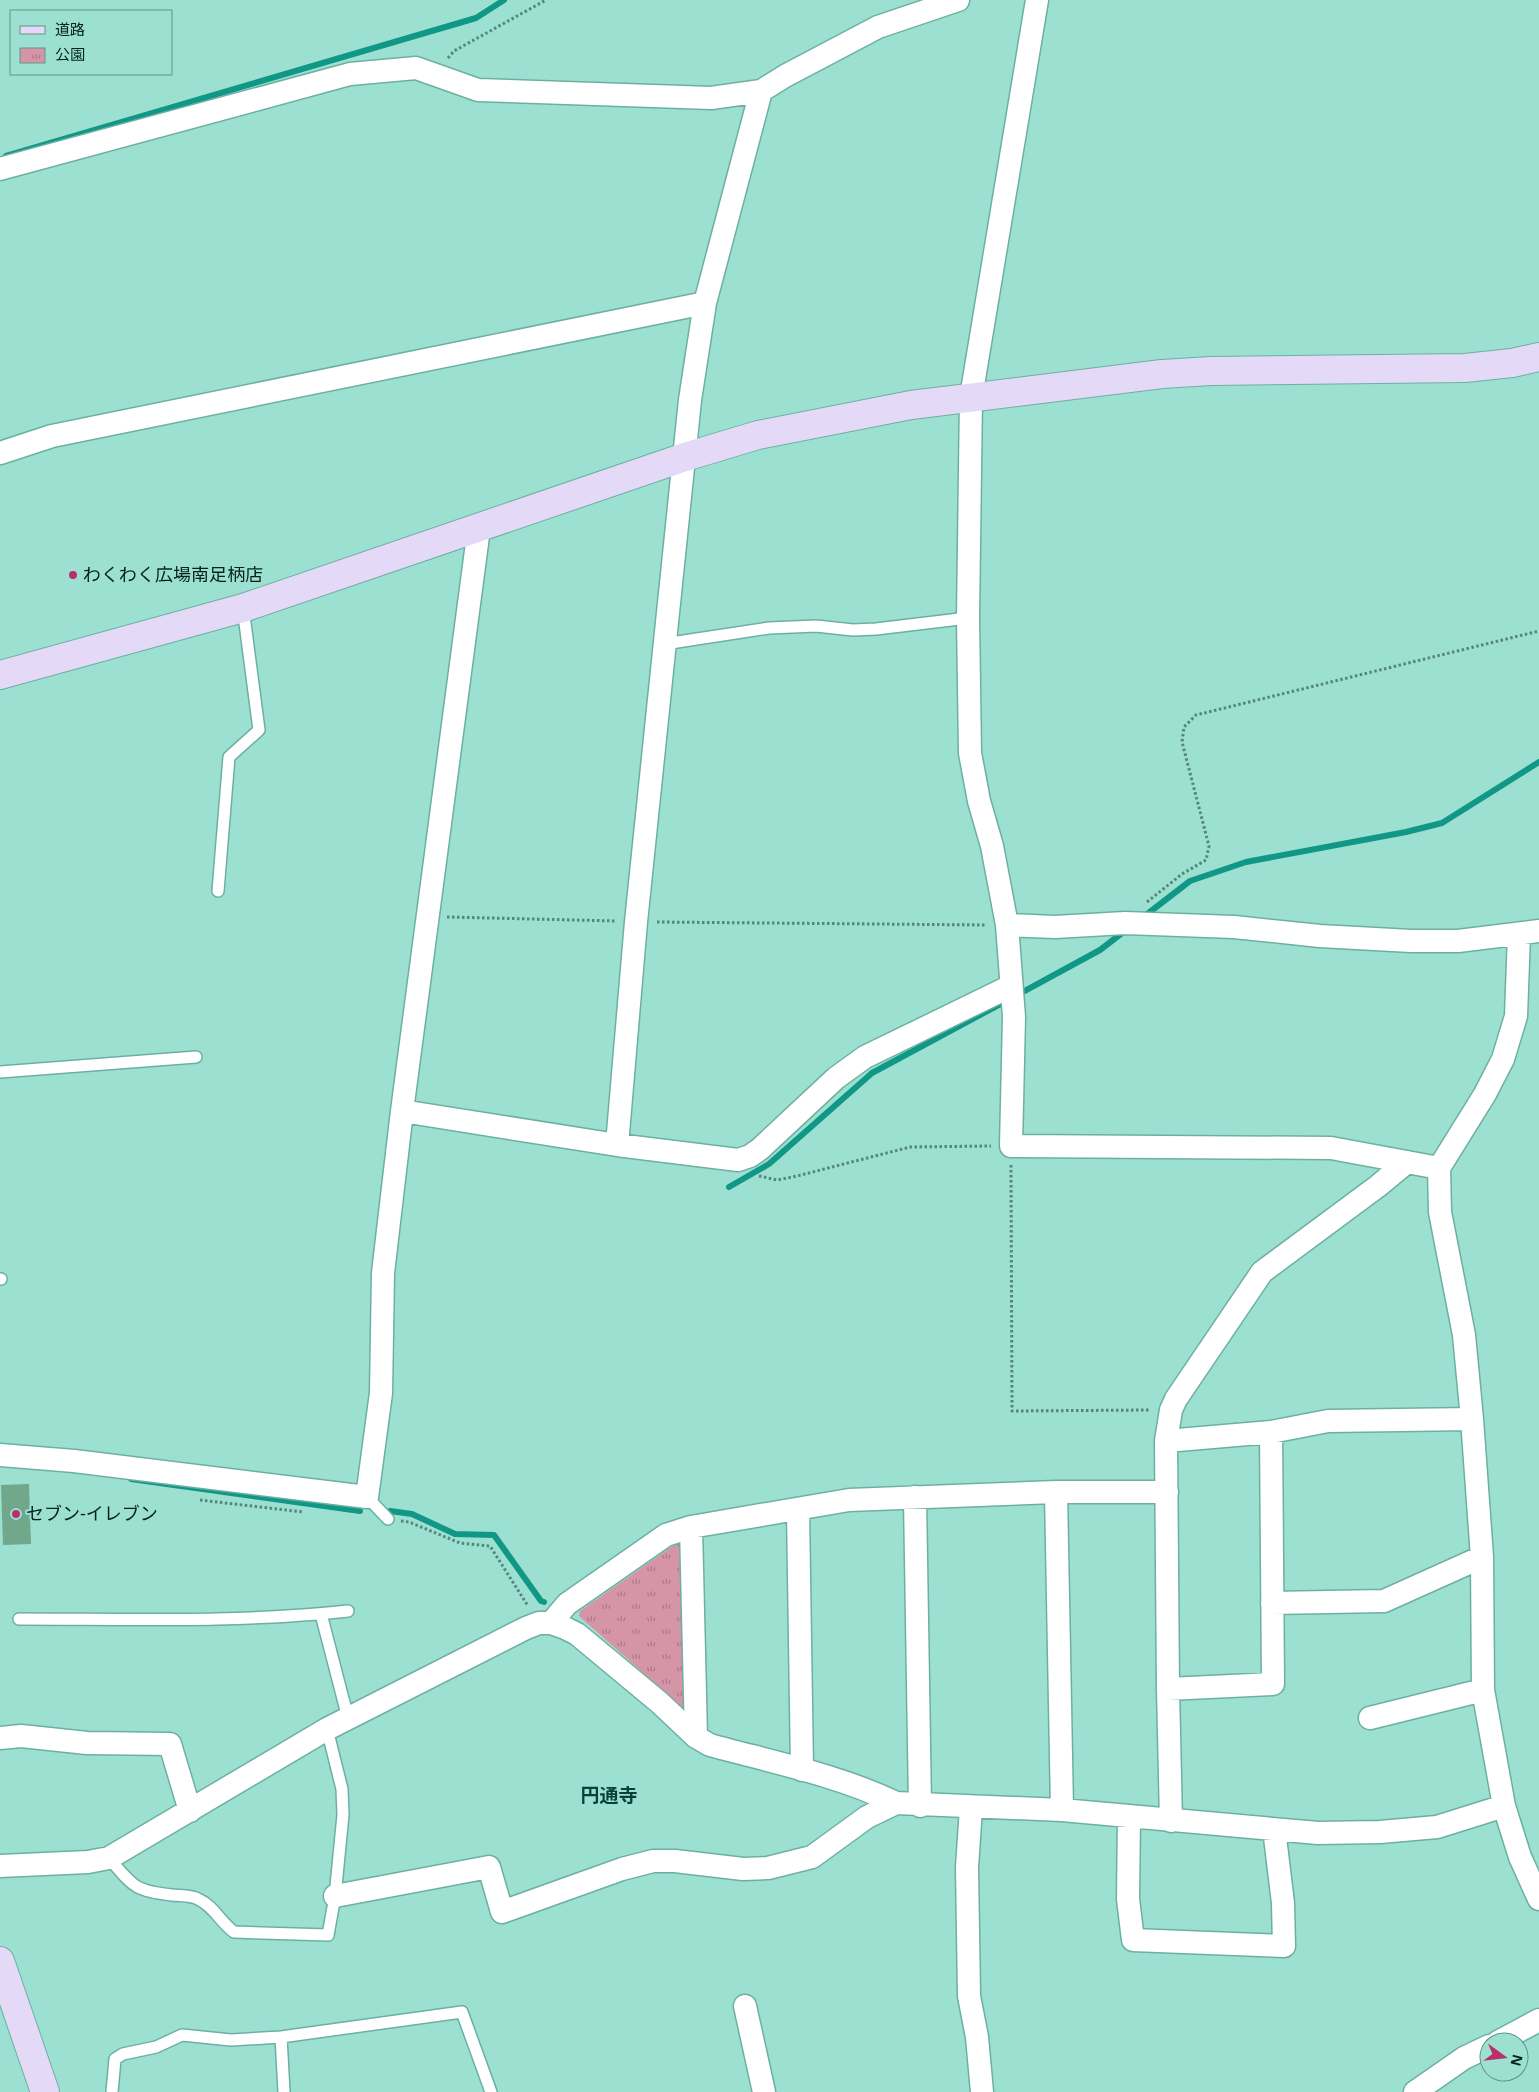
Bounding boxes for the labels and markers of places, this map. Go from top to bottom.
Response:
place label: わくわく広場南足柄店 [83,562,263,586]
marker: わくわく広場南足柄店 [67,569,79,581]
place label: セブン-イレブン [26,1501,158,1525]
marker: セブン-イレブン [10,1508,22,1520]

